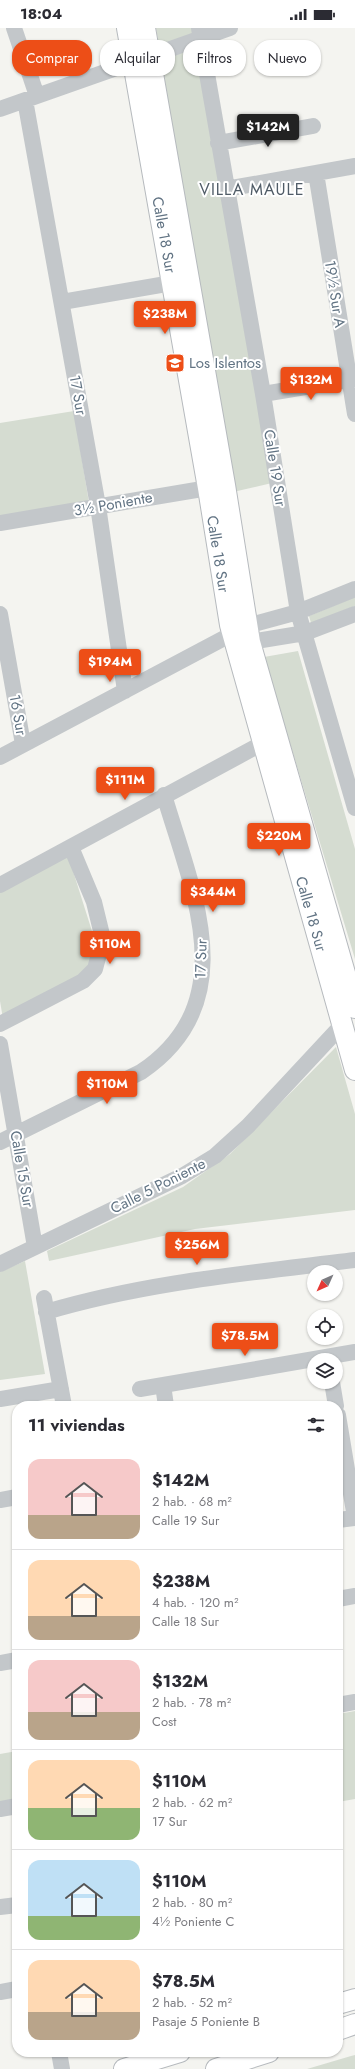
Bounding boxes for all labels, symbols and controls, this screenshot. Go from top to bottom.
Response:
text: 18:04 [20,3,62,25]
chip: Comprar [12,40,92,76]
chip: Alquilar [100,40,175,76]
chip: Filtros [183,40,246,76]
chip: Nuevo [254,40,321,76]
pin: $142M [240,114,296,148]
text: $142M [246,117,290,136]
district label: VILLA MAULE [199,178,305,201]
street label: Calle 18 Sur [146,195,182,276]
street label: 19½ Sur A [319,259,351,329]
pin: $238M [137,301,193,335]
text: $238M [143,304,187,323]
school or university icon: Los Islentos [164,352,186,374]
place label: Los Islentos [189,352,261,374]
pin: $132M [283,367,339,401]
text: $132M [290,370,332,389]
street label: 17 Sur [64,373,92,418]
street label: Calle 19 Sur [258,428,292,509]
street label: 3½ Poniente [72,486,154,522]
street label: Calle 18 Sur [201,514,235,595]
pin: $194M [82,649,138,683]
text: $194M [88,652,132,671]
street label: 16 Sur [4,693,33,738]
pin: $111M [97,767,153,801]
text: $111M [105,770,145,789]
pin: $220M [251,823,307,857]
text: $220M [256,826,302,845]
street label: Calle 18 Sur [290,874,332,955]
pin: $344M [185,879,241,913]
text: $344M [190,882,236,901]
pin: $110M [82,931,138,965]
text: $110M [89,934,131,953]
street label: 17 Sur [189,938,213,980]
pin: $110M [79,1071,135,1105]
text: $110M [86,1074,128,1093]
street label: Calle 15 Sur [4,1129,40,1210]
street label: Calle 5 Poniente [107,1152,210,1219]
pin: $256M [169,1232,225,1266]
text: $256M [174,1235,220,1254]
north arrow [307,1265,343,1301]
map controls [307,1265,343,1389]
button: locate [307,1309,343,1345]
pin: $78.5M [212,1323,278,1357]
text: $78.5M [221,1326,269,1345]
button: layers [307,1353,343,1389]
text: 11 viviendas [28,1413,125,1437]
icon: filters [305,1414,327,1436]
text: $142M [152,1468,209,1492]
icon: home [60,1475,108,1523]
text: 2 hab. · 68 m² [152,1492,232,1511]
text: Calle 19 Sur [152,1511,219,1530]
text: $238M [152,1569,210,1593]
icon: home [60,1576,108,1624]
text: 4 hab. · 120 m² [152,1593,239,1612]
text: Calle 18 Sur [152,1612,219,1631]
text: $132M [152,1669,208,1693]
icon: home [60,1676,108,1724]
text: 2 hab. · 78 m² [152,1693,231,1712]
text: Cost [152,1712,176,1731]
text: $110M [152,1769,206,1793]
icon: home [60,1776,108,1824]
text: 2 hab. · 62 m² [152,1793,232,1812]
text: 17 Sur [152,1812,187,1831]
text: $110M [152,1869,206,1893]
icon: home [60,1876,108,1924]
text: 2 hab. · 80 m² [152,1893,232,1912]
text: 4½ Poniente C [152,1912,234,1931]
text: $78.5M [152,1969,215,1993]
icon: home [60,1976,108,2024]
text: 2 hab. · 52 m² [152,1993,232,2012]
text: Pasaje 5 Poniente B [152,2012,260,2031]

